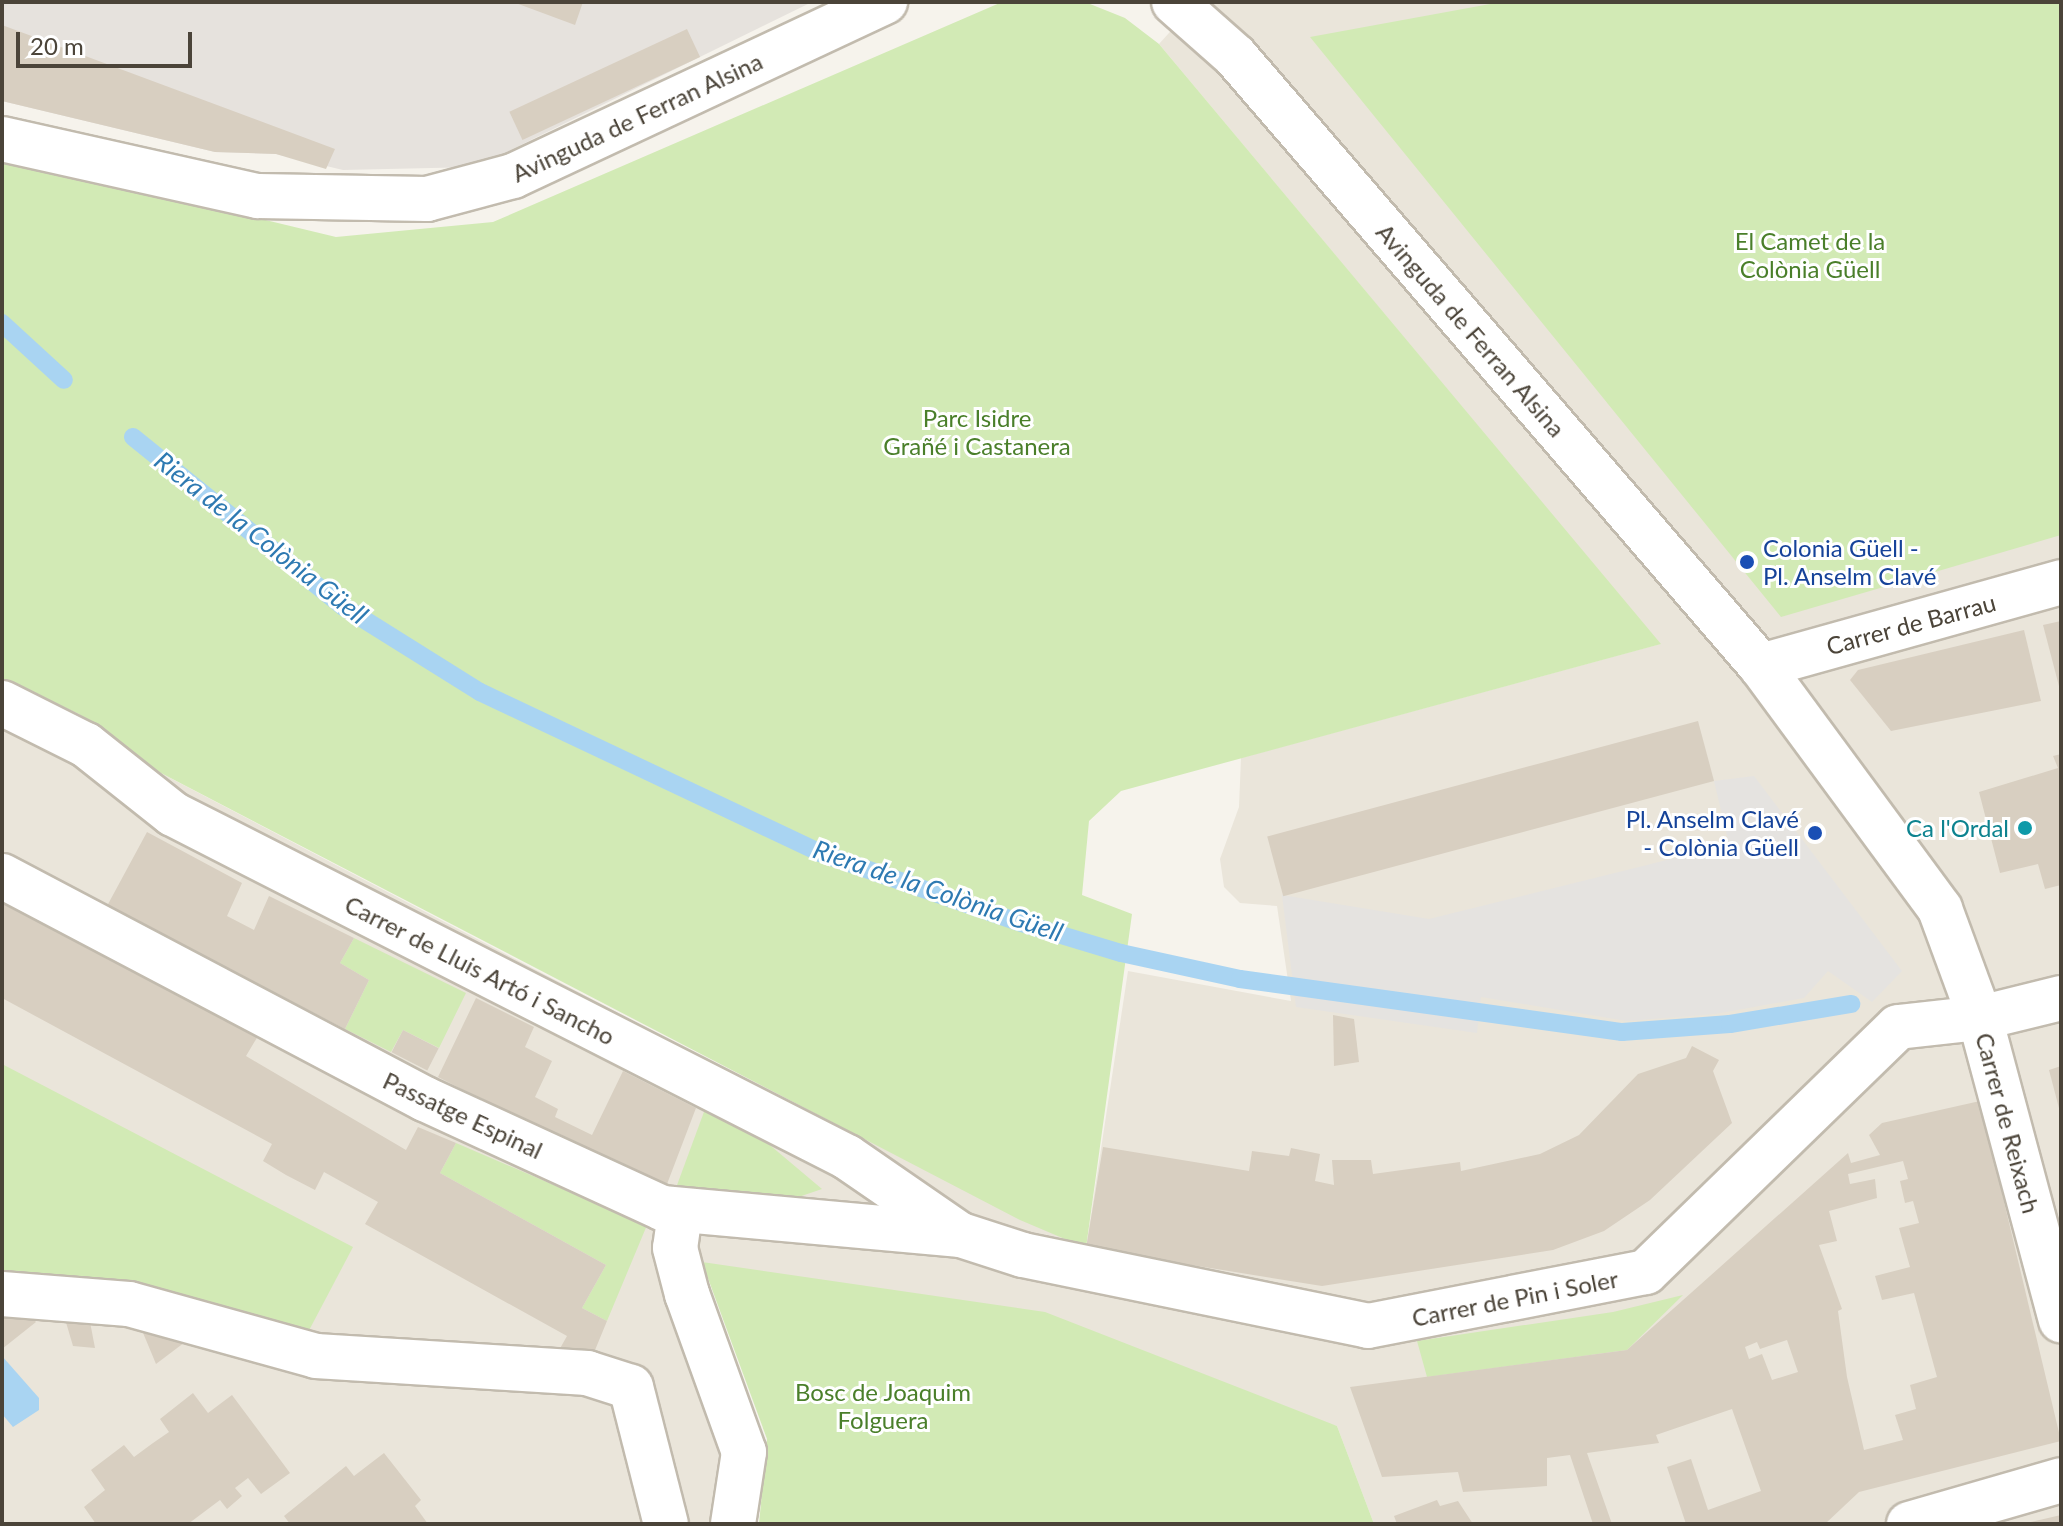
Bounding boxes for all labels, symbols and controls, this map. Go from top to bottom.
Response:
scale bar [20,16,196,66]
text: 20 m [30,31,84,60]
street label: Avinguda de Ferran Alsina [507,46,767,188]
street label: Avinguda de Ferran Alsina [1370,217,1572,443]
park label: El Camet de la Colònia Güell [1735,227,1885,283]
park label: Parc Isidre Grañé i Castanera [883,404,1071,460]
water label: Riera de la Colònia Güell [148,445,374,631]
place label: Colonia Güell - Pl. Anselm Clavé [1763,534,1937,590]
marker: Colonia Güell - Pl. Anselm Clavé [1738,553,1756,571]
street label: Carrer de Barrau [1823,587,1999,661]
place label: Pl. Anselm Clavé - Colònia Güell [1625,805,1799,861]
place label: Ca l'Ordal [1906,814,2009,842]
marker: Ca l'Ordal [2016,819,2034,837]
marker: Pl. Anselm Clavé - Colònia Güell [1806,824,1824,842]
water label: Riera de la Colònia Güell [809,834,1067,948]
street label: Carrer de Lluis Artó i Sancho [340,889,620,1051]
street label: Carrer de Reixach [1970,1029,2046,1217]
street label: Passatge Espinal [379,1066,547,1164]
street label: Carrer de Pin i Soler [1409,1264,1621,1332]
park label: Bosc de Joaquim Folguera [795,1378,971,1434]

